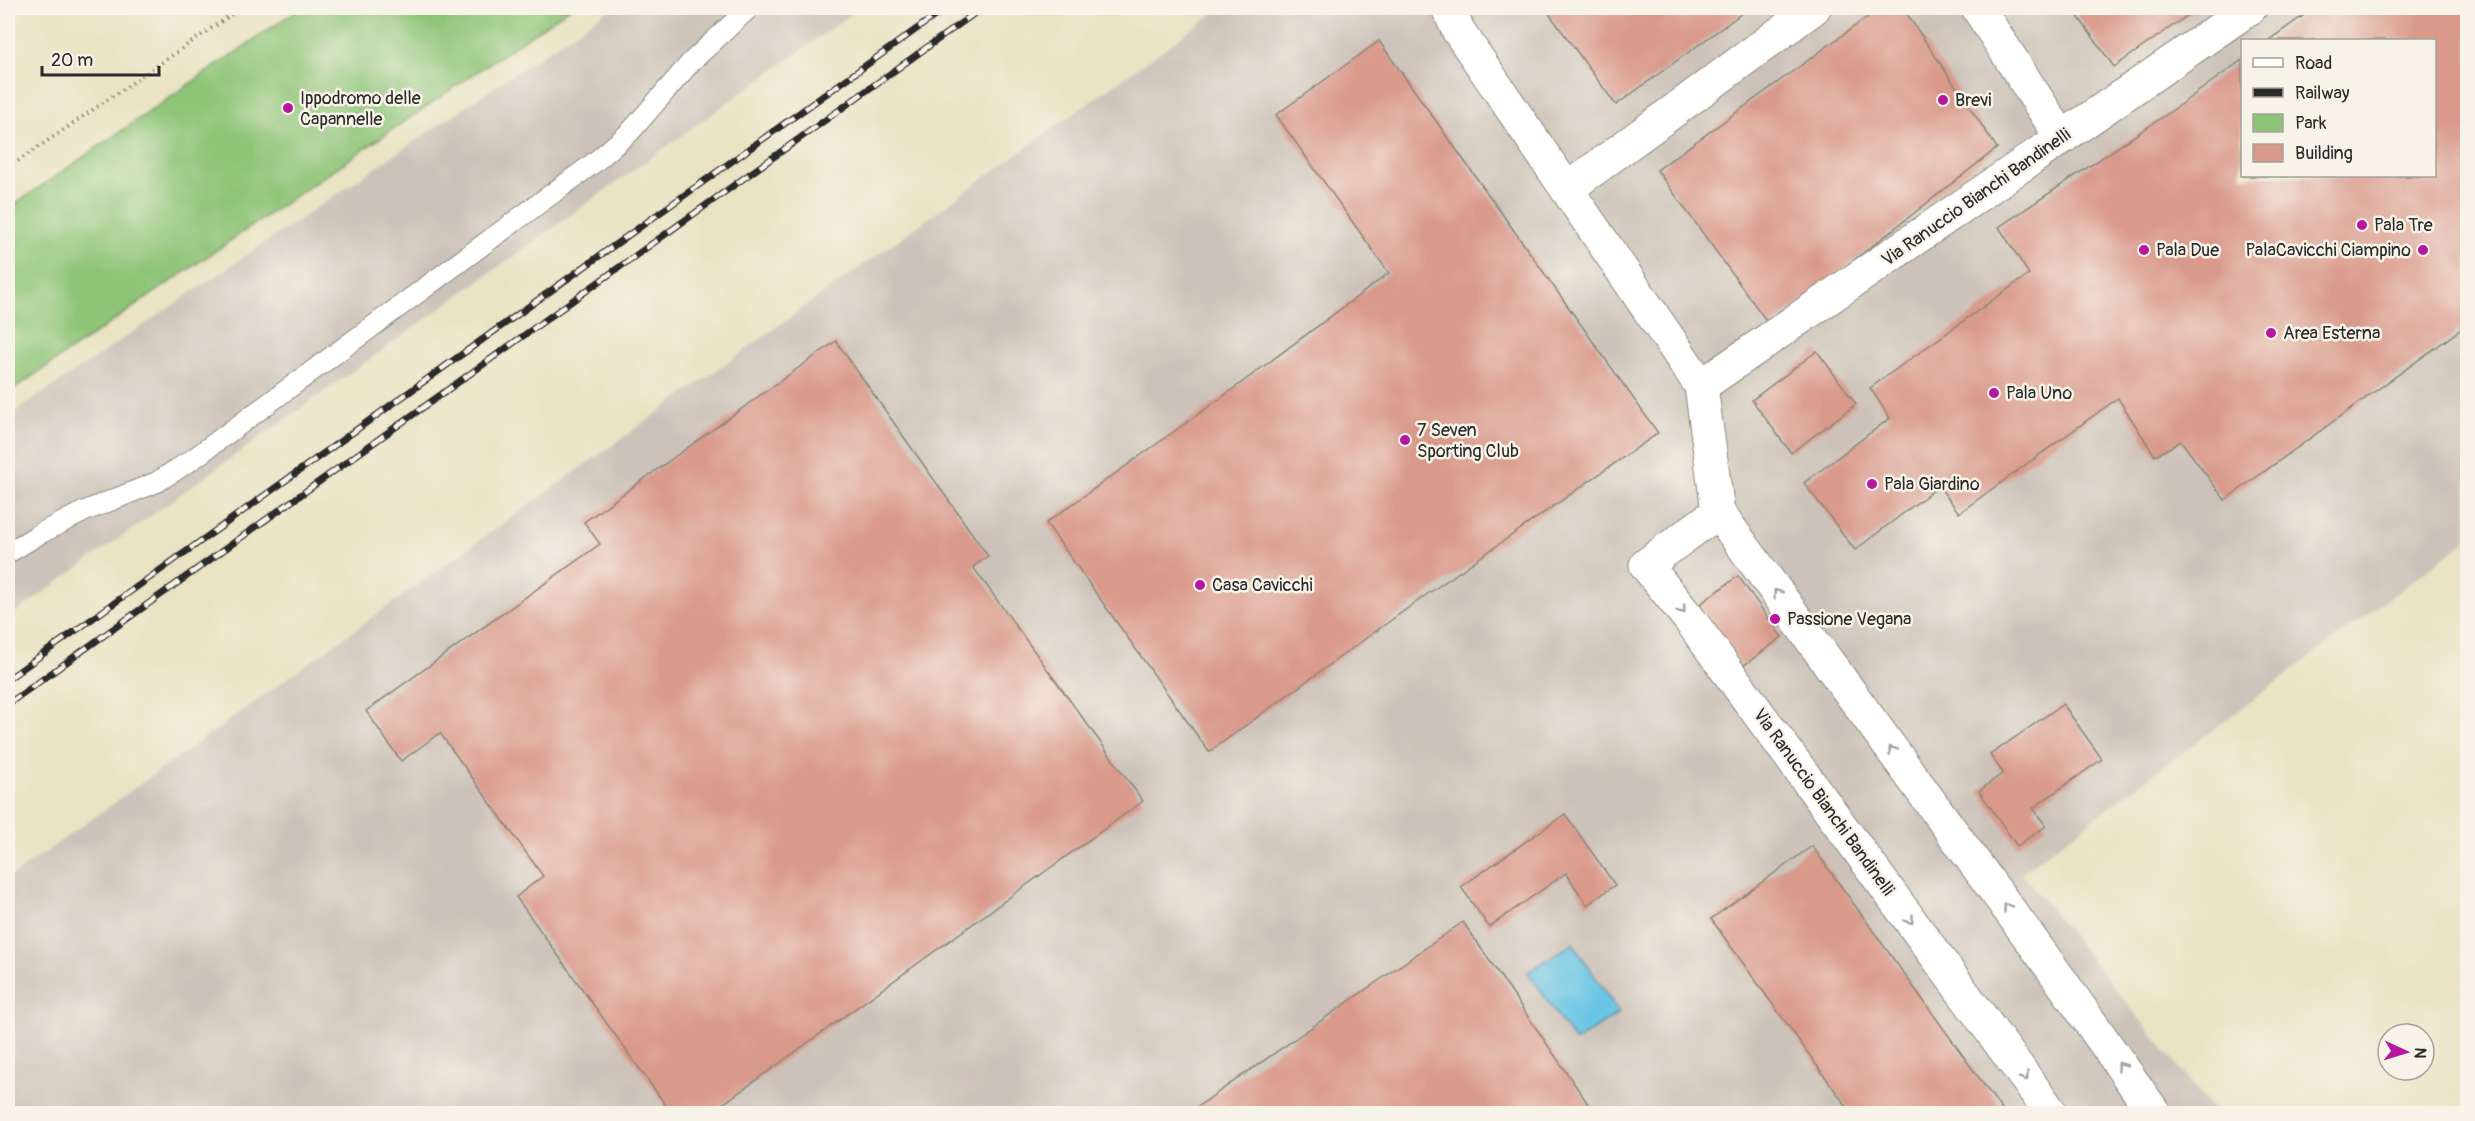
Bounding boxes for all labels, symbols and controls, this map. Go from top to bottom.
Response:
scale bar [42,39,159,77]
legend [2241,39,2436,177]
text: 20 m [51,49,93,72]
text: Road [2295,52,2332,75]
text: Railway [2295,82,2350,105]
place label: Ippodromo delle Capannelle [300,87,421,131]
place label: Brevi [1955,89,1991,112]
marker: Brevi [1936,93,1950,107]
marker: Ippodromo delle Capannelle [281,101,295,115]
text: Park [2295,112,2327,135]
street label: Via Ranuccio Bianchi Bandinelli [1877,123,2075,272]
text: Building [2295,142,2353,165]
place label: Pala Tre [2374,214,2433,237]
marker: Pala Tre [2355,218,2369,232]
place label: Pala Due [2156,239,2219,262]
place label: PalaCavicchi Ciampino [2246,239,2411,262]
marker: Pala Due [2137,243,2151,257]
marker: PalaCavicchi Ciampino [2416,243,2430,257]
place label: Area Esterna [2283,322,2380,345]
marker: Area Esterna [2264,326,2278,340]
place label: Pala Uno [2006,382,2073,405]
marker: Pala Uno [1987,386,2001,400]
place label: 7 Seven Sporting Club [1417,419,1519,463]
marker: 7 Seven Sporting Club [1398,433,1412,447]
place label: Pala Giardino [1884,473,1980,496]
marker: Pala Giardino [1865,477,1879,491]
place label: Casa Cavicchi [1212,574,1313,597]
marker: Casa Cavicchi [1193,578,1207,592]
one-way arrow [1773,588,1784,599]
one-way arrow [1675,604,1686,615]
place label: Passione Vegana [1787,608,1911,631]
marker: Passione Vegana [1768,612,1782,626]
street label: Via Ranuccio Bianchi Bandinelli [1748,704,1899,900]
one-way arrow [1888,746,1899,757]
one-way arrow [2003,903,2014,914]
one-way arrow [1903,913,1914,924]
north arrow [2376,1022,2436,1082]
text: N [2410,1047,2430,1059]
one-way arrow [2117,1061,2128,1072]
one-way arrow [2018,1070,2029,1081]

